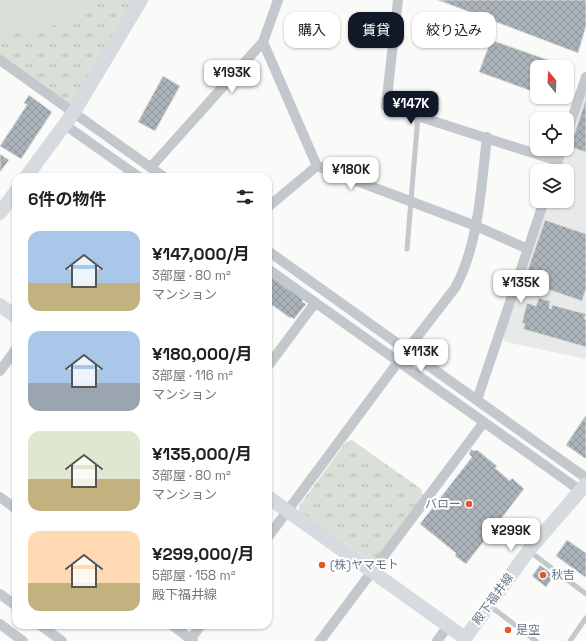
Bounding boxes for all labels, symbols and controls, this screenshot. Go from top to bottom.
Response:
chip: 購入 [284,12,340,48]
chip: 賃貸 [348,12,404,48]
chip: 絞り込み [412,12,496,48]
pin: ¥193K [204,60,260,94]
north arrow [530,60,574,104]
map controls [530,60,574,208]
text: ¥193K [213,64,251,81]
pin: ¥147K [383,91,439,125]
text: ¥147K [393,95,430,112]
button: locate [530,112,574,156]
pin: ¥180K [323,157,379,191]
text: ¥180K [332,161,370,178]
button: layers [530,164,574,208]
icon: filters [234,186,256,208]
text: 6件の物件 [28,188,107,210]
text: ¥147,000/月 [152,243,250,265]
icon: home [60,247,108,295]
text: 3部屋 · 80 m² [152,267,231,284]
pin: ¥135K [493,270,549,304]
text: ¥135K [502,274,540,291]
text: マンション [152,286,217,303]
pin: ¥113K [393,339,449,373]
text: ¥180,000/月 [152,343,253,365]
text: ¥113K [403,343,439,360]
icon: home [60,347,108,395]
text: 3部屋 · 116 m² [152,367,233,384]
text: マンション [152,386,217,403]
text: ¥135,000/月 [152,443,252,465]
icon: home [60,447,108,495]
text: 3部屋 · 80 m² [152,467,231,484]
text: マンション [152,486,217,503]
place label: バロー [425,496,461,512]
marker: バロー [464,499,474,509]
pin: ¥299K [483,518,539,552]
text: ¥299K [491,522,531,539]
text: ¥299,000/月 [152,543,255,565]
icon: home [60,547,108,595]
place label: (株)ヤマモト [330,557,399,573]
marker: (株)ヤマモト [317,560,327,570]
text: 5部屋 · 158 m² [152,567,236,584]
place label: 秋吉 [551,567,575,583]
street label: 殿下福井線 [469,570,517,628]
marker: 秋吉 [538,570,548,580]
text: 殿下福井線 [152,586,217,603]
place label: 是空 [516,622,540,638]
marker: 是空 [503,625,513,635]

